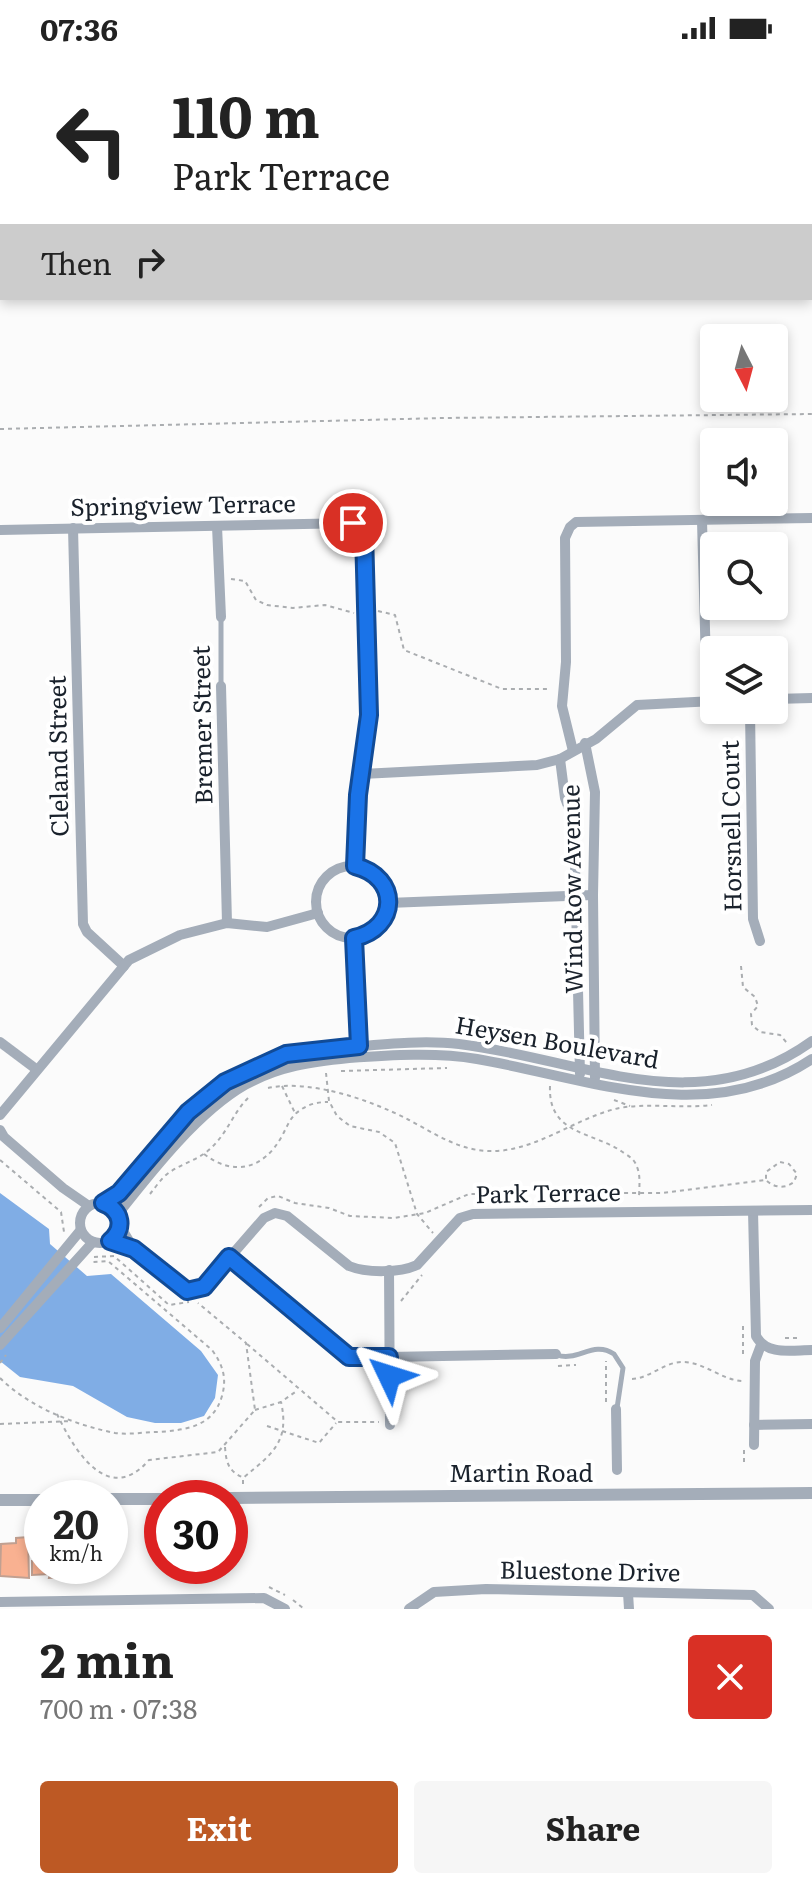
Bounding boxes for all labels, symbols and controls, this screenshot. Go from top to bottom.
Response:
text: 07:36 [40,6,118,50]
text: 110 m [172,72,320,155]
icon: left [40,88,144,192]
text: Park Terrace [172,148,390,201]
text: Then [40,240,112,284]
icon: right [128,240,172,284]
north arrow [700,324,788,412]
map controls [700,324,788,724]
button: sound [700,428,788,516]
street label: Springview Terrace [70,484,296,523]
pin [319,489,387,557]
icon: arrive [331,501,375,545]
button: search [700,532,788,620]
button: layers [700,636,788,724]
street label: Bremer Street [182,645,219,805]
street label: Cleland Street [38,675,75,837]
street label: Horsnell Court [711,740,748,912]
street label: Wind Row Avenue [551,784,590,994]
street label: Heysen Boulevard [453,1005,662,1076]
street label: Park Terrace [475,1173,621,1210]
position arrow [347,1334,431,1418]
street label: Martin Road [449,1454,593,1489]
speed limit sign: 30 [144,1480,248,1584]
text: 20 [53,1492,99,1551]
text: km/h [49,1537,103,1567]
street label: Bluestone Drive [499,1550,681,1589]
text: 2 min [40,1622,174,1693]
button: close [688,1635,772,1719]
text: 700 m · 07:38 [40,1688,197,1727]
button: Exit [40,1781,398,1873]
button: Share [414,1781,772,1873]

